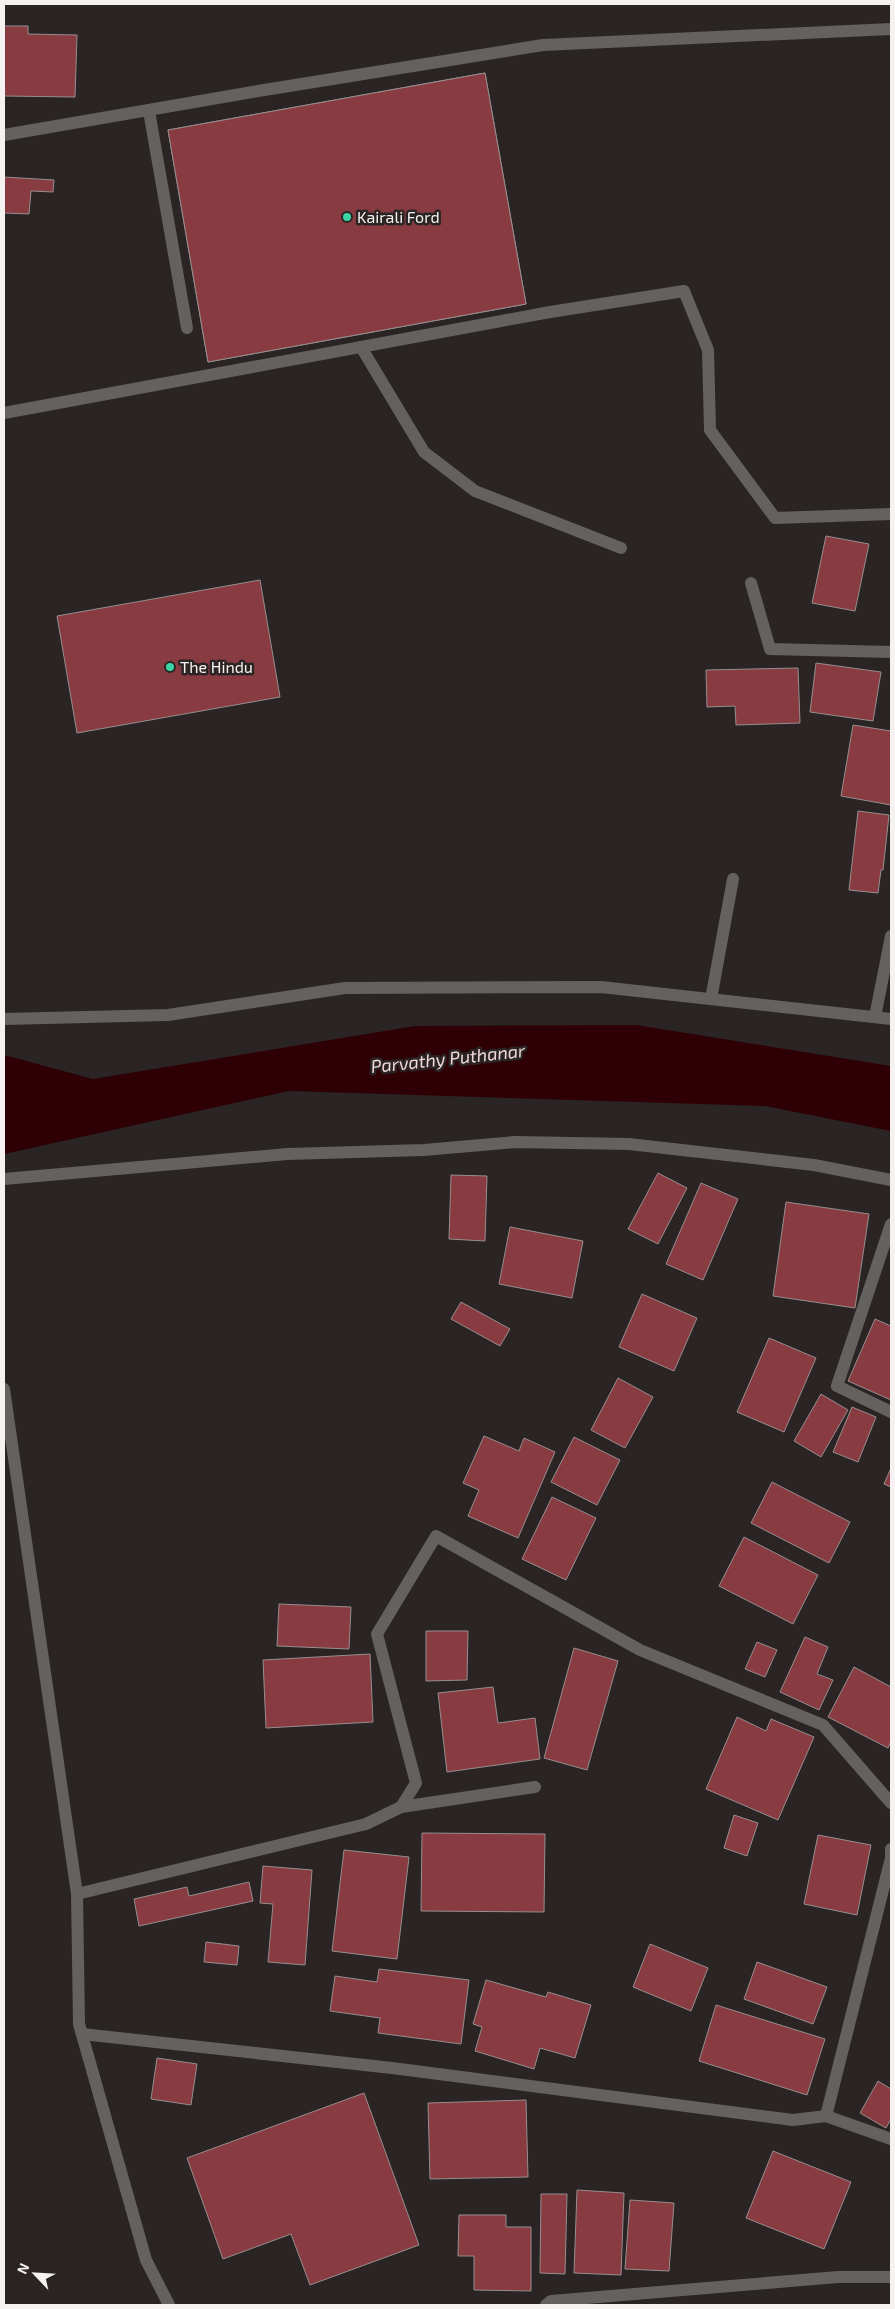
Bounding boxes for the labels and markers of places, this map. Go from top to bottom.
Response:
place label: Kairali Ford [357,207,440,226]
marker: Kairali Ford [341,211,353,223]
place label: The Hindu [180,657,253,676]
marker: The Hindu [164,661,176,673]

